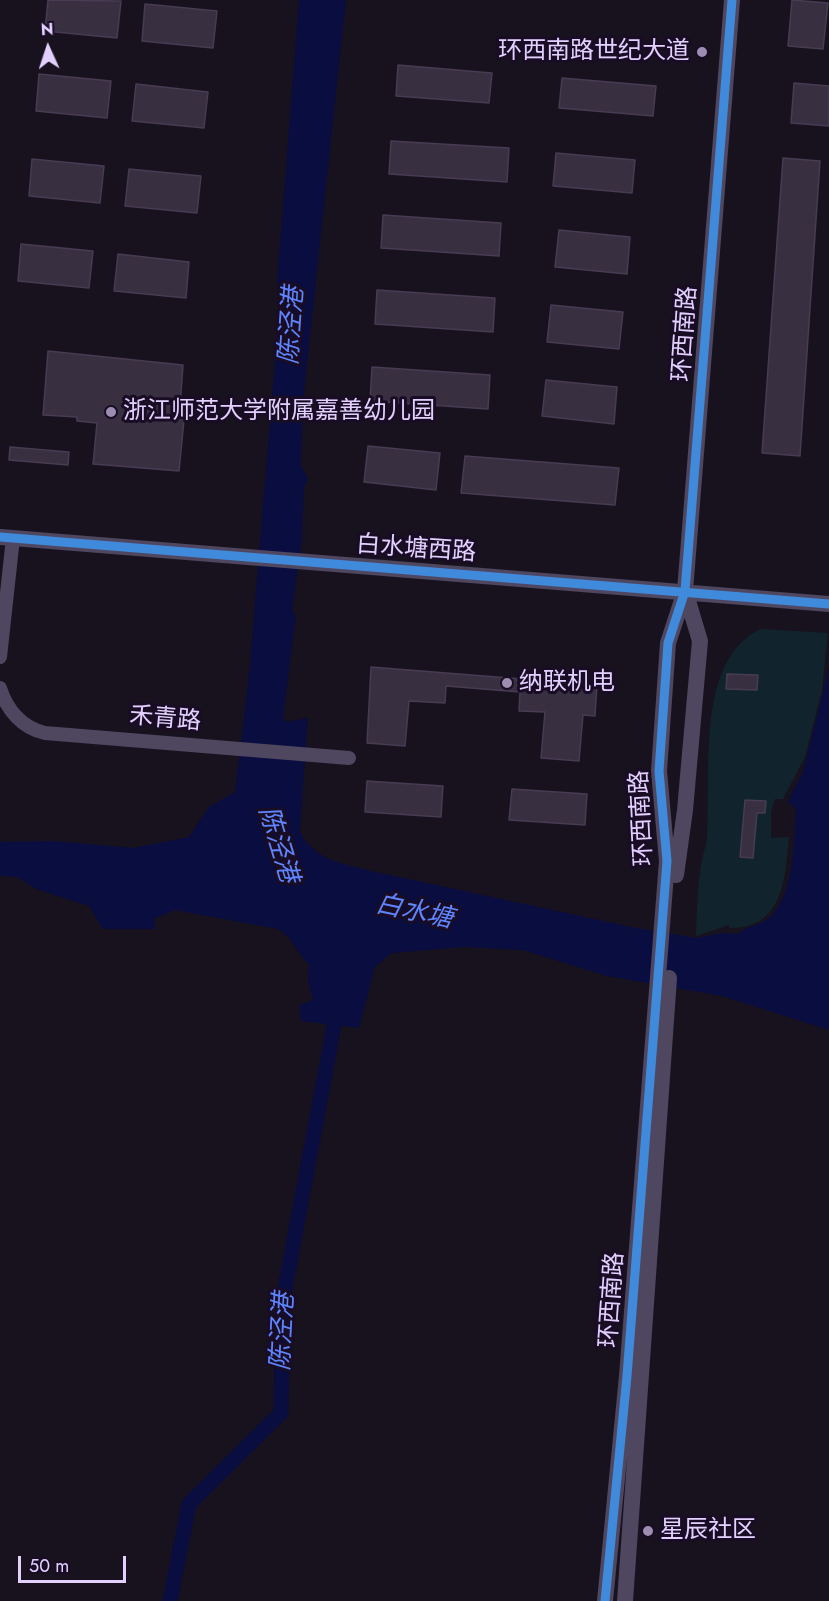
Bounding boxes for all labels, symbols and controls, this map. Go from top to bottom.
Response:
north arrow [18,18,78,78]
text: N [40,18,54,41]
place label: 环西南路世纪大道 [498,38,690,66]
marker: 环西南路世纪大道 [695,45,709,59]
street label: 环西南路 [668,285,704,383]
water label: 陈泾港 [275,286,311,366]
place label: 浙江师范大学附属嘉善幼儿园 [123,398,435,426]
marker: 浙江师范大学附属嘉善幼儿园 [104,405,118,419]
street label: 白水塘西路 [355,531,477,569]
place label: 纳联机电 [519,669,615,697]
marker: 纳联机电 [500,676,514,690]
street label: 禾青路 [128,703,202,737]
street label: 环西南路 [626,769,660,867]
water label: 陈泾港 [251,803,303,887]
water label: 白水塘 [373,890,455,936]
street label: 环西南路 [595,1251,631,1349]
water label: 陈泾港 [266,1292,302,1372]
place label: 星辰社区 [660,1517,756,1545]
marker: 星辰社区 [641,1524,655,1538]
scale bar [21,1544,129,1582]
text: 50 m [29,1553,69,1579]

